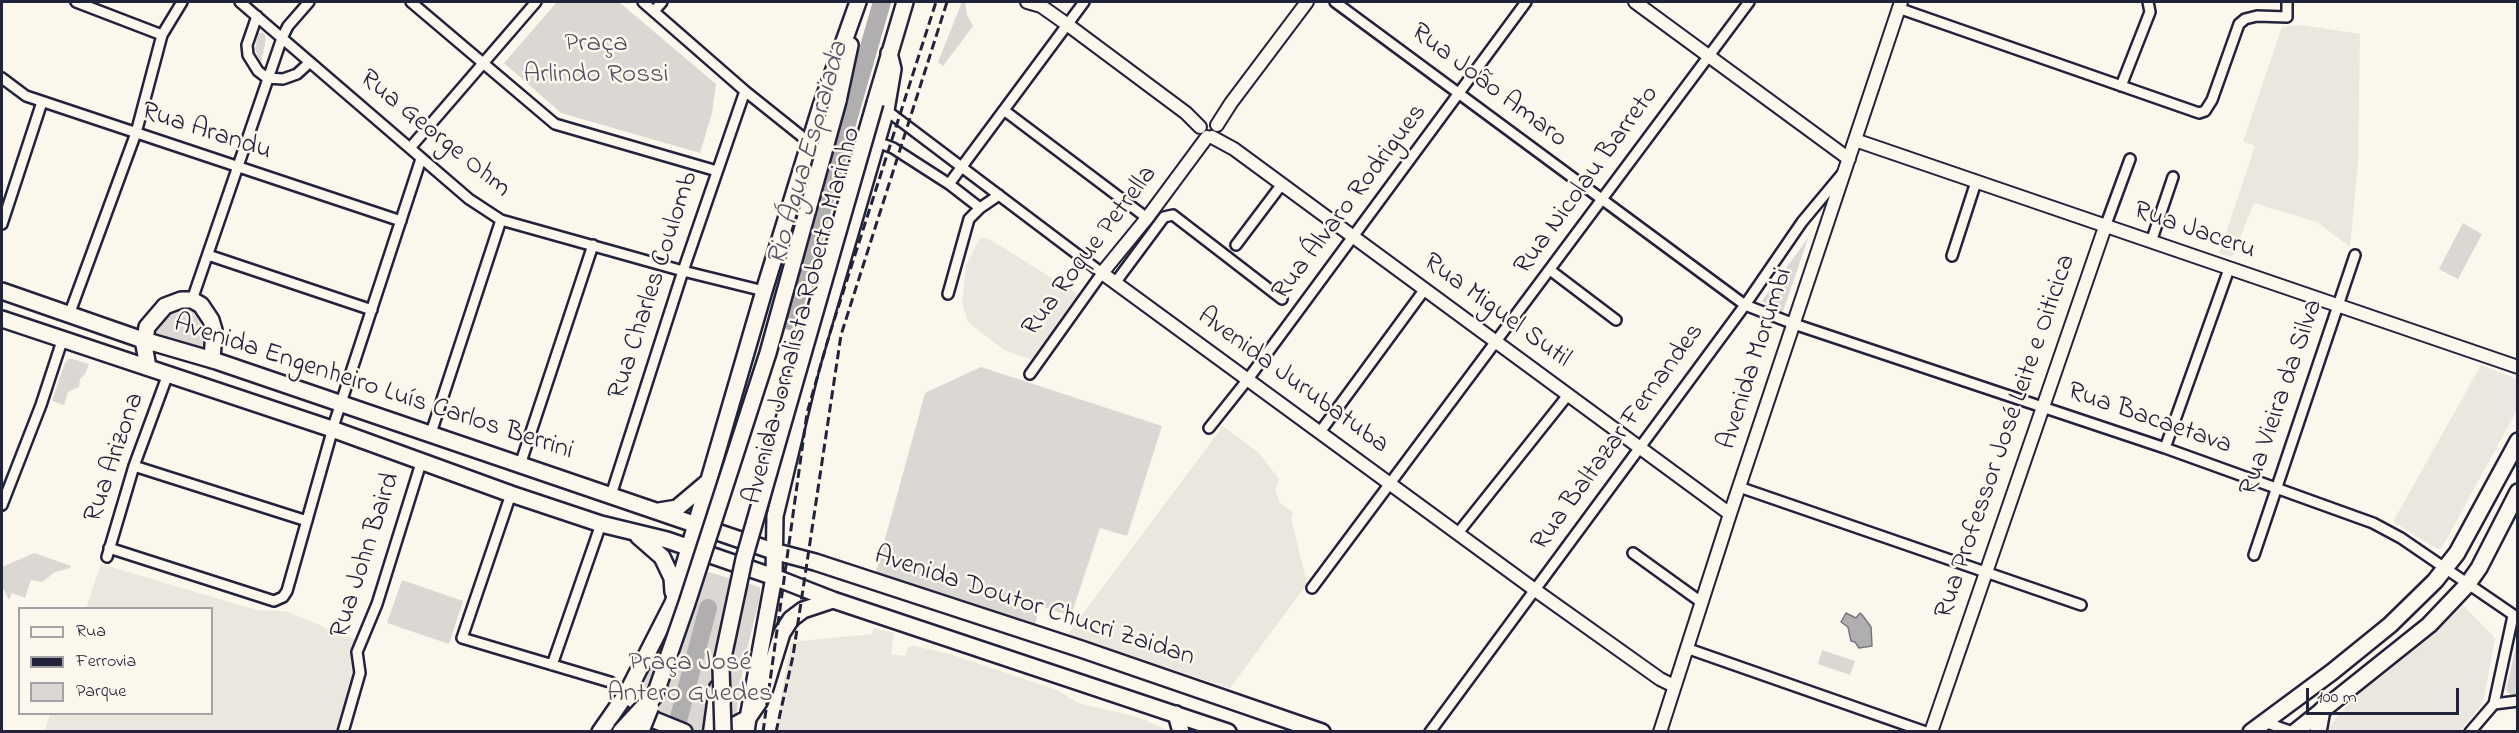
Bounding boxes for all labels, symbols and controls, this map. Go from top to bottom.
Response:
street label: Rua João Amaro [1403,18,1573,156]
park label: Praça Arlindo Rossi [524,30,668,93]
water label: Rio Água Espraiada [762,38,858,270]
street label: Rua George Ohm [352,64,516,206]
street label: Rua Nicolau Barreto [1509,80,1667,282]
street label: Rua Arandu [137,97,275,169]
street label: Rua Álvaro Rodrigues [1267,98,1435,308]
street label: Avenida Jornalista Roberto Marinho [738,124,870,508]
street label: Rua Roque Petrella [1016,160,1166,344]
street label: Rua Charles Coulomb [603,168,707,404]
street label: Rua Jaceru [2129,196,2259,268]
street label: Rua Miguel Sutil [1416,247,1576,377]
street label: Rua Professor José Leite e Oiticica [1929,251,2085,623]
street label: Avenida Morumbi [1712,264,1802,454]
street label: Rua Vieira da Silva [2234,296,2332,500]
street label: Avenida Jurubatuba [1190,302,1394,462]
street label: Avenida Engenheiro Luís Carlos Berrini [169,309,577,469]
street label: Rua Baltazar Fernandes [1525,318,1713,558]
street label: Rua Bacaetava [2063,377,2235,463]
street label: Rua Arizona [79,389,153,527]
street label: Rua John Baird [325,469,409,643]
street label: Avenida Doutor Chucri Zaidan [870,541,1198,675]
legend [18,607,213,715]
text: Rua [76,619,106,645]
text: Ferrovia [76,649,136,675]
park label: Praça José Antero Guedes [607,649,773,712]
scale bar [2309,676,2462,714]
text: Parque [76,679,126,705]
text: 100 m [2317,685,2357,711]

